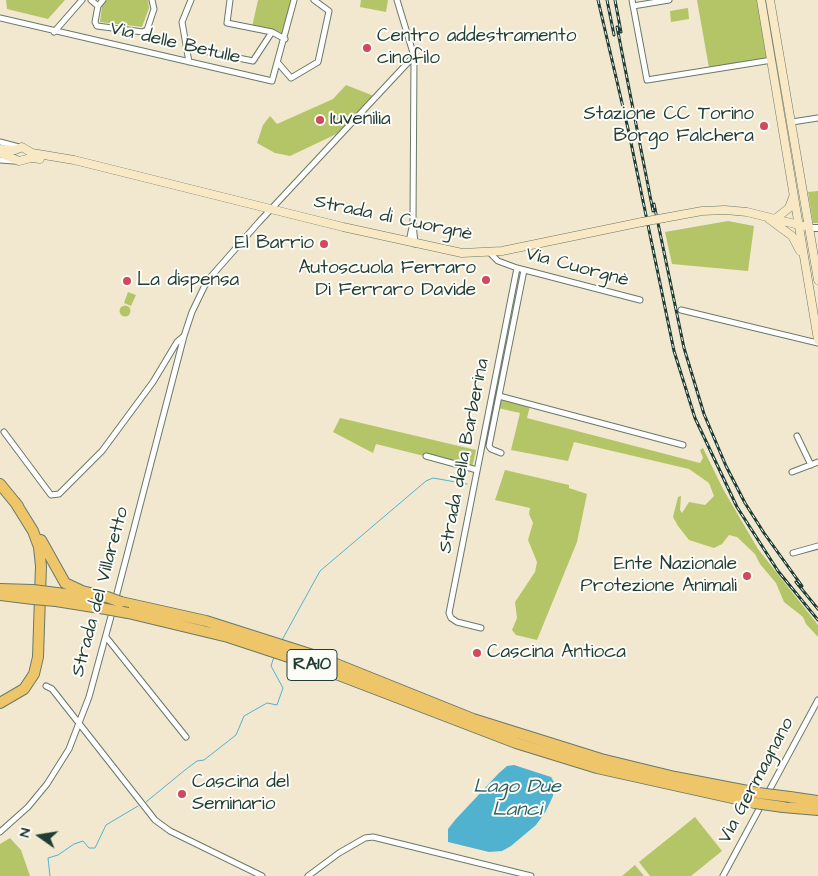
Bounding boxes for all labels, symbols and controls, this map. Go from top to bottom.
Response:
street label: Via delle Betulle [107,18,243,70]
place label: Centro addestramento cinofilo [377,26,576,70]
marker: Centro addestramento cinofilo [361,42,373,54]
place label: Stazione CC Torino Borgo Falchera [584,104,754,148]
place label: Iuvenilia [330,109,391,131]
marker: Iuvenilia [314,114,326,126]
marker: Stazione CC Torino Borgo Falchera [758,120,770,132]
street label: Strada di Cuorgnè [312,191,474,247]
place label: El Barrio [234,233,314,255]
marker: El Barrio [318,238,330,250]
street label: Via Cuorgnè [523,243,631,293]
place label: Autoscuola Ferraro Di Ferraro Davide [298,258,476,302]
place label: La dispensa [137,270,239,292]
marker: Autoscuola Ferraro Di Ferraro Davide [480,274,492,286]
marker: La dispensa [121,275,133,287]
street label: Strada della Barberina [435,357,495,555]
street label: Strada del Villaretto [67,505,135,679]
place label: Ente Nazionale Protezione Animali [581,554,737,598]
marker: Ente Nazionale Protezione Animali [741,570,753,582]
place label: Cascina Antioca [487,642,626,664]
marker: Cascina Antioca [471,647,483,659]
road number: RA10 [287,650,337,680]
street label: Via Germagnano [714,714,800,848]
place label: Cascina del Seminario [192,772,289,816]
water label: Lago Due Lanci [473,776,561,823]
marker: Cascina del Seminario [176,788,188,800]
north arrow [15,811,65,861]
text: N [15,826,36,839]

